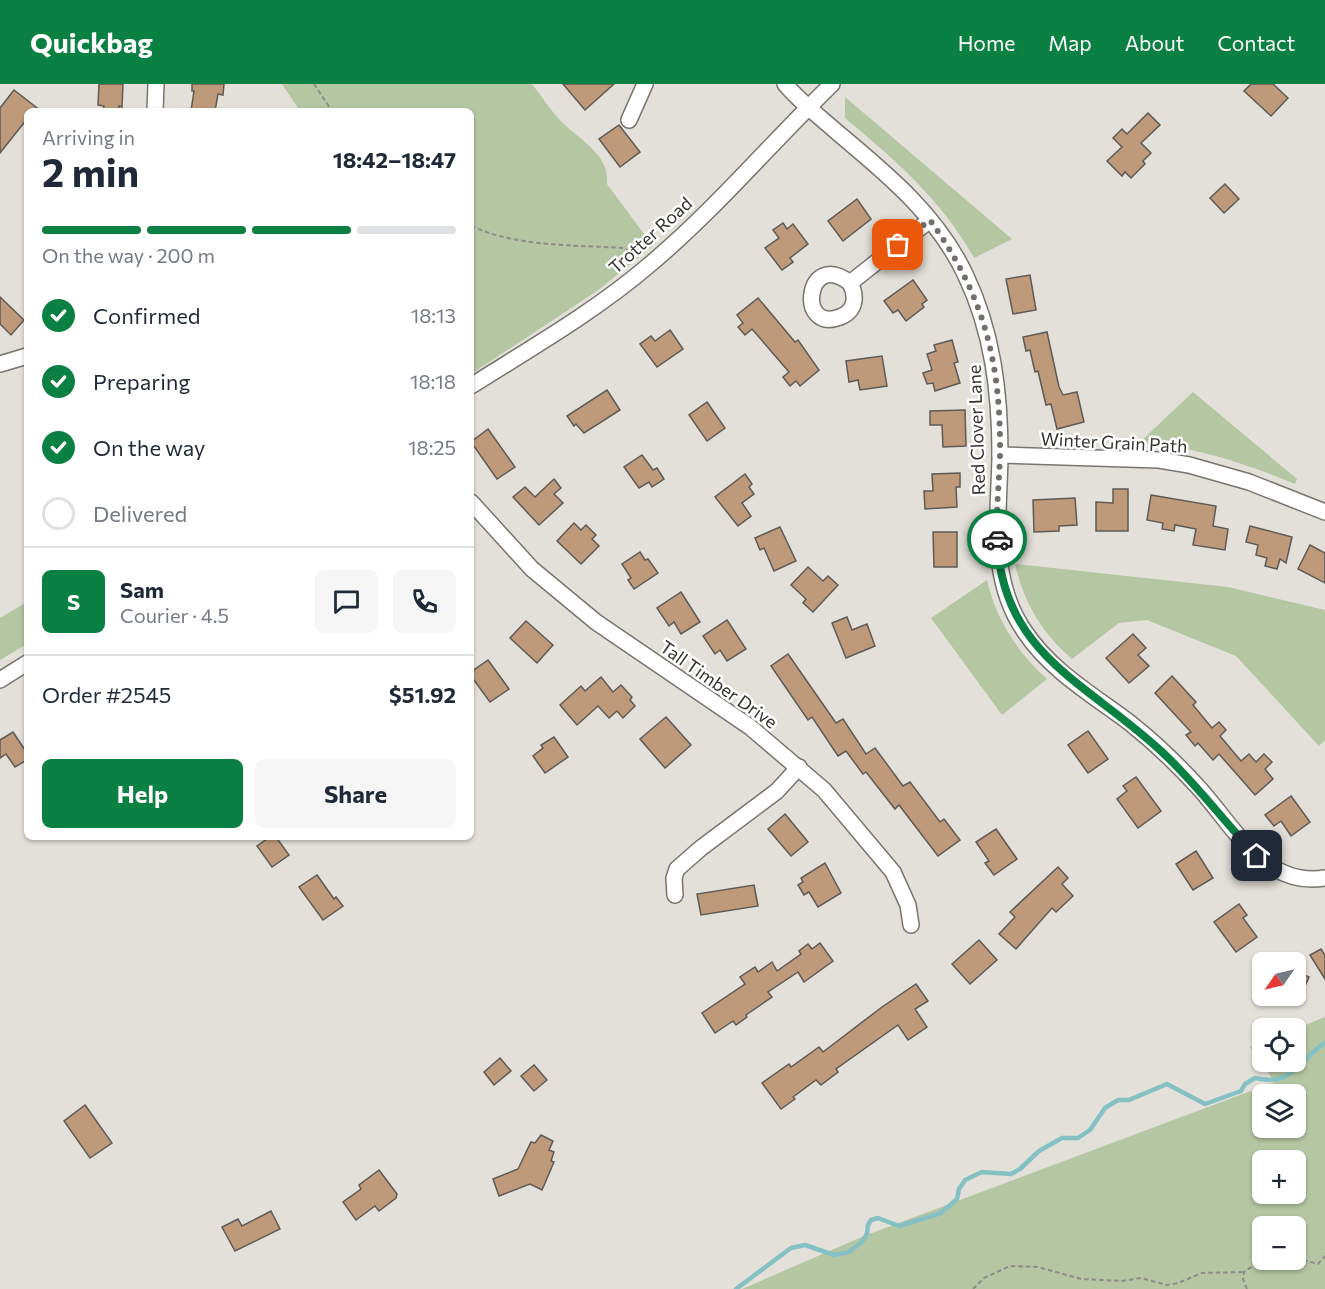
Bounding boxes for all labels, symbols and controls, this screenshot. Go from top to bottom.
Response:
text: Quickbag [30,25,153,59]
text: Home [958,30,1015,55]
text: Map [1048,30,1092,55]
text: About [1125,30,1184,55]
text: Contact [1217,30,1295,55]
text: Arriving in [42,125,135,149]
text: 18:42–18:47 [333,146,456,173]
text: 2 min [42,147,139,195]
street label: Trotter Road [604,192,696,278]
pin [872,219,923,270]
icon: bag [881,228,914,261]
text: On the way · 200 m [42,243,215,267]
icon: check [42,299,75,332]
text: Confirmed [93,302,200,329]
text: 18:13 [411,303,456,327]
street label: Red Clover Lane [963,364,989,496]
icon: check [42,365,75,398]
text: Preparing [93,368,190,395]
text: 18:18 [410,369,456,393]
street label: Winter Grain Path [1040,427,1188,457]
icon: check [42,431,75,464]
text: On the way [93,434,205,461]
text: 18:25 [408,435,456,459]
text: Delivered [93,500,187,527]
courier [967,509,1027,569]
icon: car [981,523,1014,556]
button: chat [315,570,378,633]
button: phone [393,570,456,633]
text: Sam [120,576,164,603]
text: S [67,588,80,615]
text: Courier · 4.5 [120,603,229,627]
street label: Tall Timber Drive [656,635,782,733]
text: Order #2545 [42,681,171,708]
text: $51.92 [389,681,456,708]
button: Help [42,759,243,828]
button: Share [255,759,456,828]
pin [1231,830,1282,881]
icon: home [1240,839,1273,872]
north arrow [1252,952,1306,1006]
map controls [1252,952,1306,1270]
button: locate [1252,1018,1306,1072]
button: layers [1252,1084,1306,1138]
button: + [1252,1150,1306,1204]
button: − [1252,1216,1306,1270]

